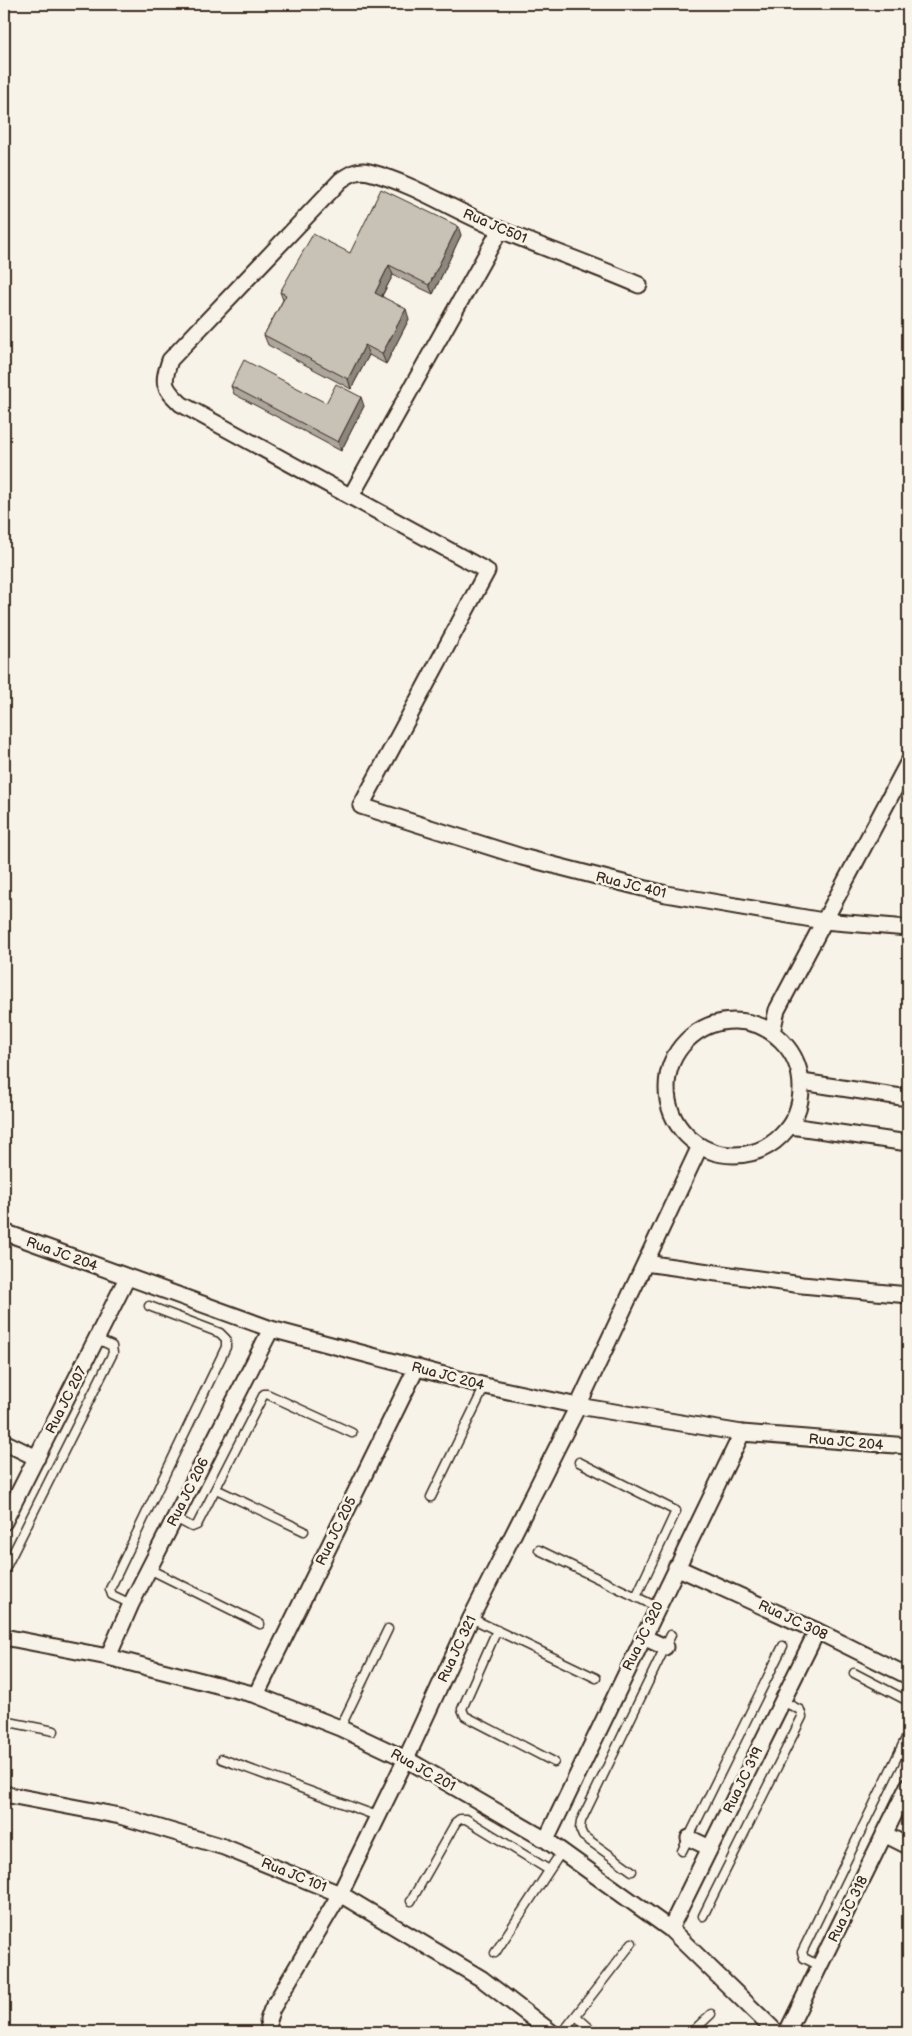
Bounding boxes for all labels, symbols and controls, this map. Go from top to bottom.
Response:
street label: Rua JC501 [461,205,529,247]
street label: Rua JC 401 [594,868,668,902]
street label: Rua JC 204 [24,1233,101,1275]
street label: Rua JC 204 [410,1358,487,1394]
street label: Rua JC 207 [42,1363,90,1436]
street label: Rua JC 204 [808,1430,884,1454]
street label: Rua JC 206 [163,1454,213,1529]
street label: Rua JC 205 [312,1494,360,1568]
street label: Rua JC 308 [755,1596,831,1644]
street label: Rua JC 320 [619,1599,667,1673]
street label: Rua JC 321 [434,1613,480,1685]
street label: Rua JC 319 [720,1744,766,1816]
street label: Rua JC 201 [388,1745,458,1795]
street label: Rua JC 101 [259,1854,329,1896]
street label: Rua JC 318 [825,1873,871,1945]

